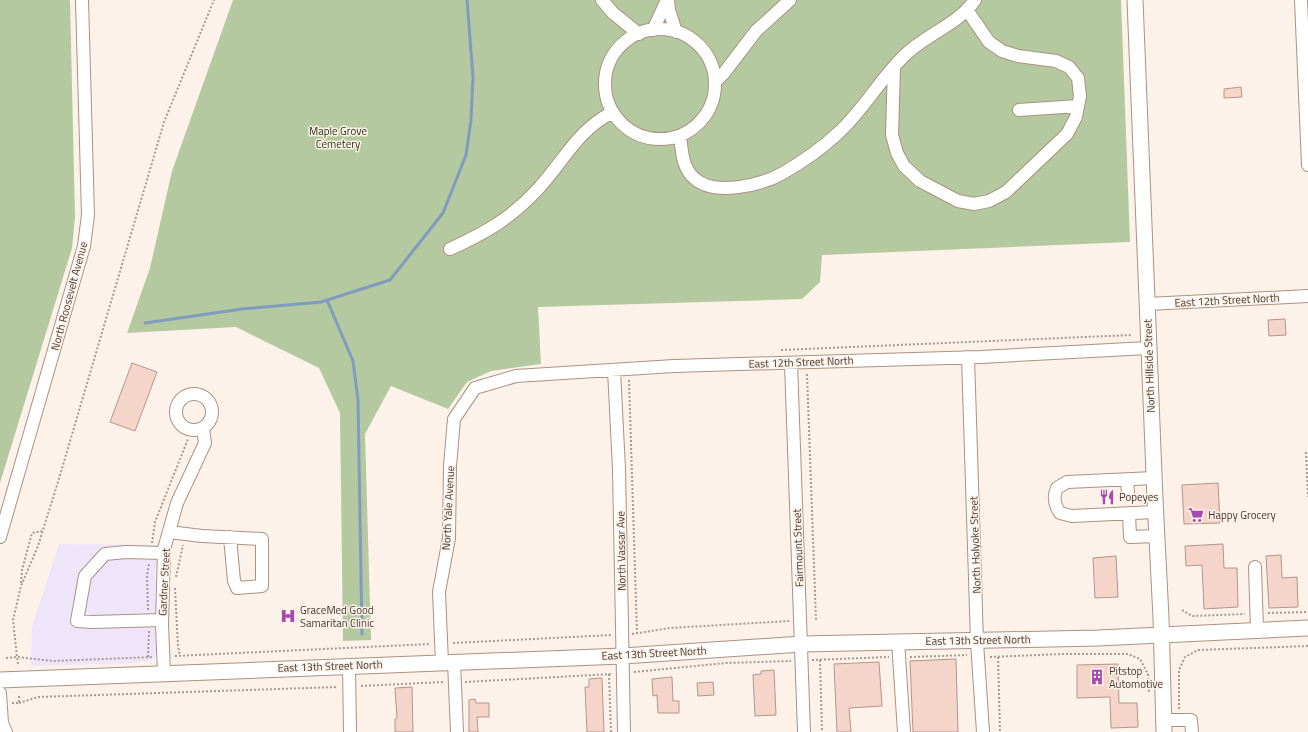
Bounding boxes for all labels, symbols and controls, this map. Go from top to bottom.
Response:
park label: Maple Grove Cemetery [309,123,367,152]
street label: North Roosevelt Avenue [47,239,91,352]
street label: East 12th Street North [1174,289,1280,311]
street label: North Hillside Street [1139,319,1159,413]
street label: East 12th Street North [748,352,854,372]
street label: North Yale Avenue [438,465,458,551]
restaurant icon: Popeyes [1098,488,1116,506]
place label: Popeyes [1119,489,1158,505]
street label: North Holyoke Street [965,496,985,594]
supermarket icon: Happy Grocery [1187,506,1205,524]
place label: Happy Grocery [1208,507,1277,523]
street label: Fairmount Street [789,508,807,588]
street label: North Vassar Ave [612,510,630,591]
street label: Gardner Street [154,548,174,616]
place label: GraceMed Good Samaritan Clinic [300,602,374,631]
hospital icon: GraceMed Good Samaritan Clinic [279,607,297,625]
street label: East 13th Street North [925,631,1031,649]
street label: East 13th Street North [601,642,707,664]
street label: East 13th Street North [277,656,383,676]
place label: Pitstop Automotive [1109,663,1163,692]
building icon: Pitstop Automotive [1088,668,1106,686]

